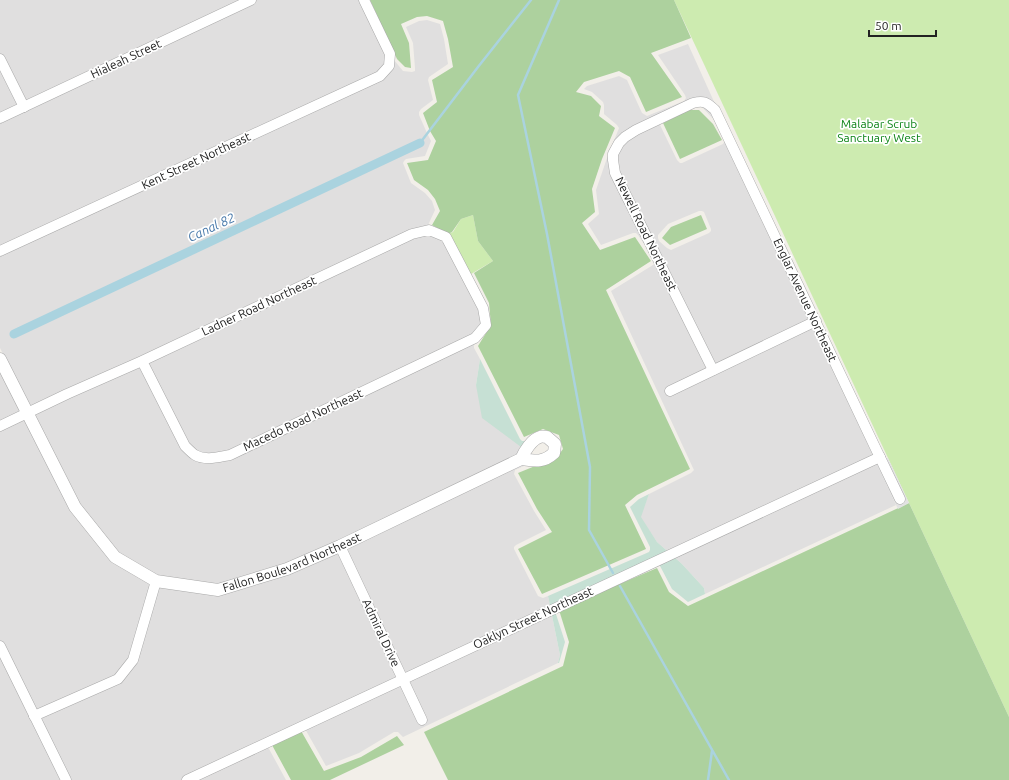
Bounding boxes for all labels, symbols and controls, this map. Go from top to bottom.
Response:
scale bar [869,12,936,38]
text: 50 m [875,19,902,32]
street label: Hialeah Street [88,36,163,81]
park label: Malabar Scrub Sanctuary West [837,117,921,144]
street label: Kent Street Northeast [139,129,253,192]
street label: Newell Road Northeast [613,175,680,293]
water label: Canal 82 [185,210,237,244]
street label: Englar Avenue Northeast [771,236,840,364]
street label: Ladner Road Northeast [199,273,318,338]
street label: Macedo Road Northeast [241,386,365,453]
street label: Fallon Boulevard Northeast [221,530,363,594]
street label: Oaklyn Street Northeast [471,584,595,651]
street label: Admiral Drive [360,597,403,669]

